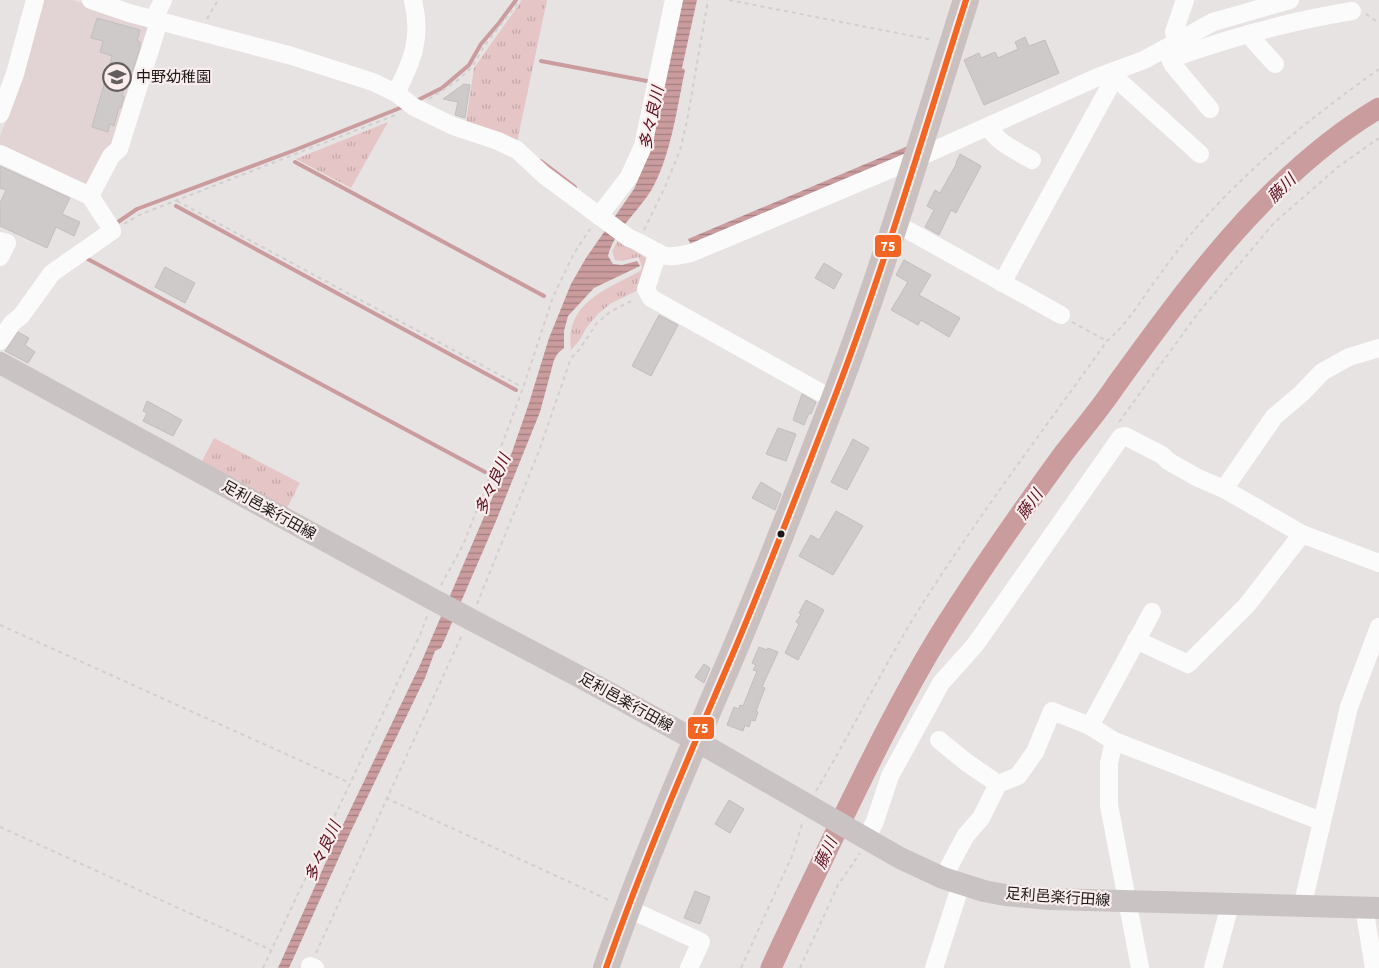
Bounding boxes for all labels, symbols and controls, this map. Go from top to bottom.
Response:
school or university icon: 中野幼稚園 [102,62,132,92]
place label: 中野幼稚園 [136,67,211,88]
water label: 多々良川 [635,83,670,152]
water label: 藤川 [1263,168,1302,208]
line badge: 75 [874,234,902,258]
text: 75 [881,237,895,257]
water label: 多々良川 [470,449,517,518]
street label: 足利邑楽行田線 [218,476,320,545]
water label: 藤川 [1012,484,1049,524]
unlabelled marker [776,529,786,539]
street label: 足利邑楽行田線 [575,668,677,737]
line badge: 75 [687,716,715,740]
text: 75 [694,719,708,739]
water label: 多々良川 [299,816,347,885]
water label: 藤川 [809,832,843,873]
street label: 足利邑楽行田線 [1005,883,1111,912]

